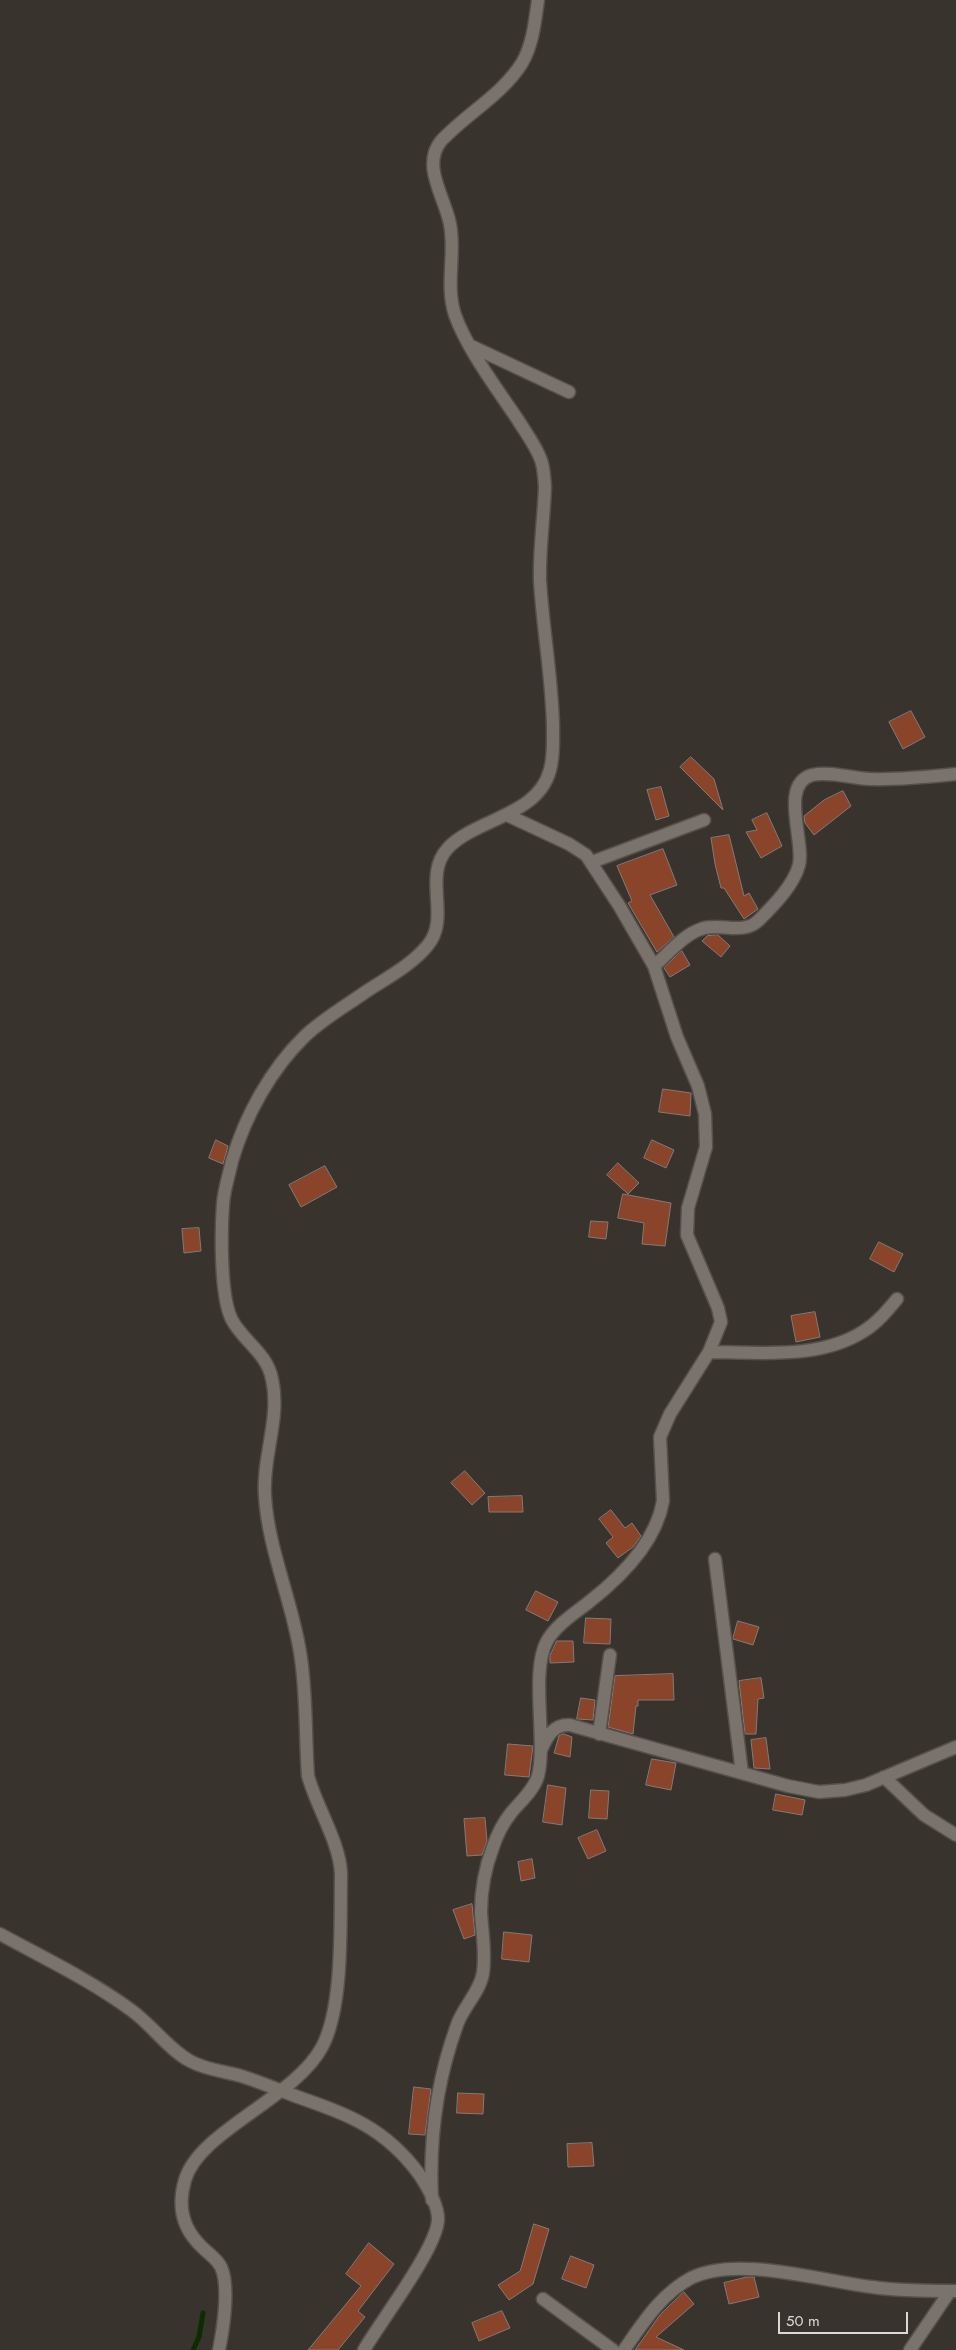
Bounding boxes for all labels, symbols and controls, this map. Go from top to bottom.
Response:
scale bar [781,2302,911,2334]
text: 50 m [786,2310,820,2332]

